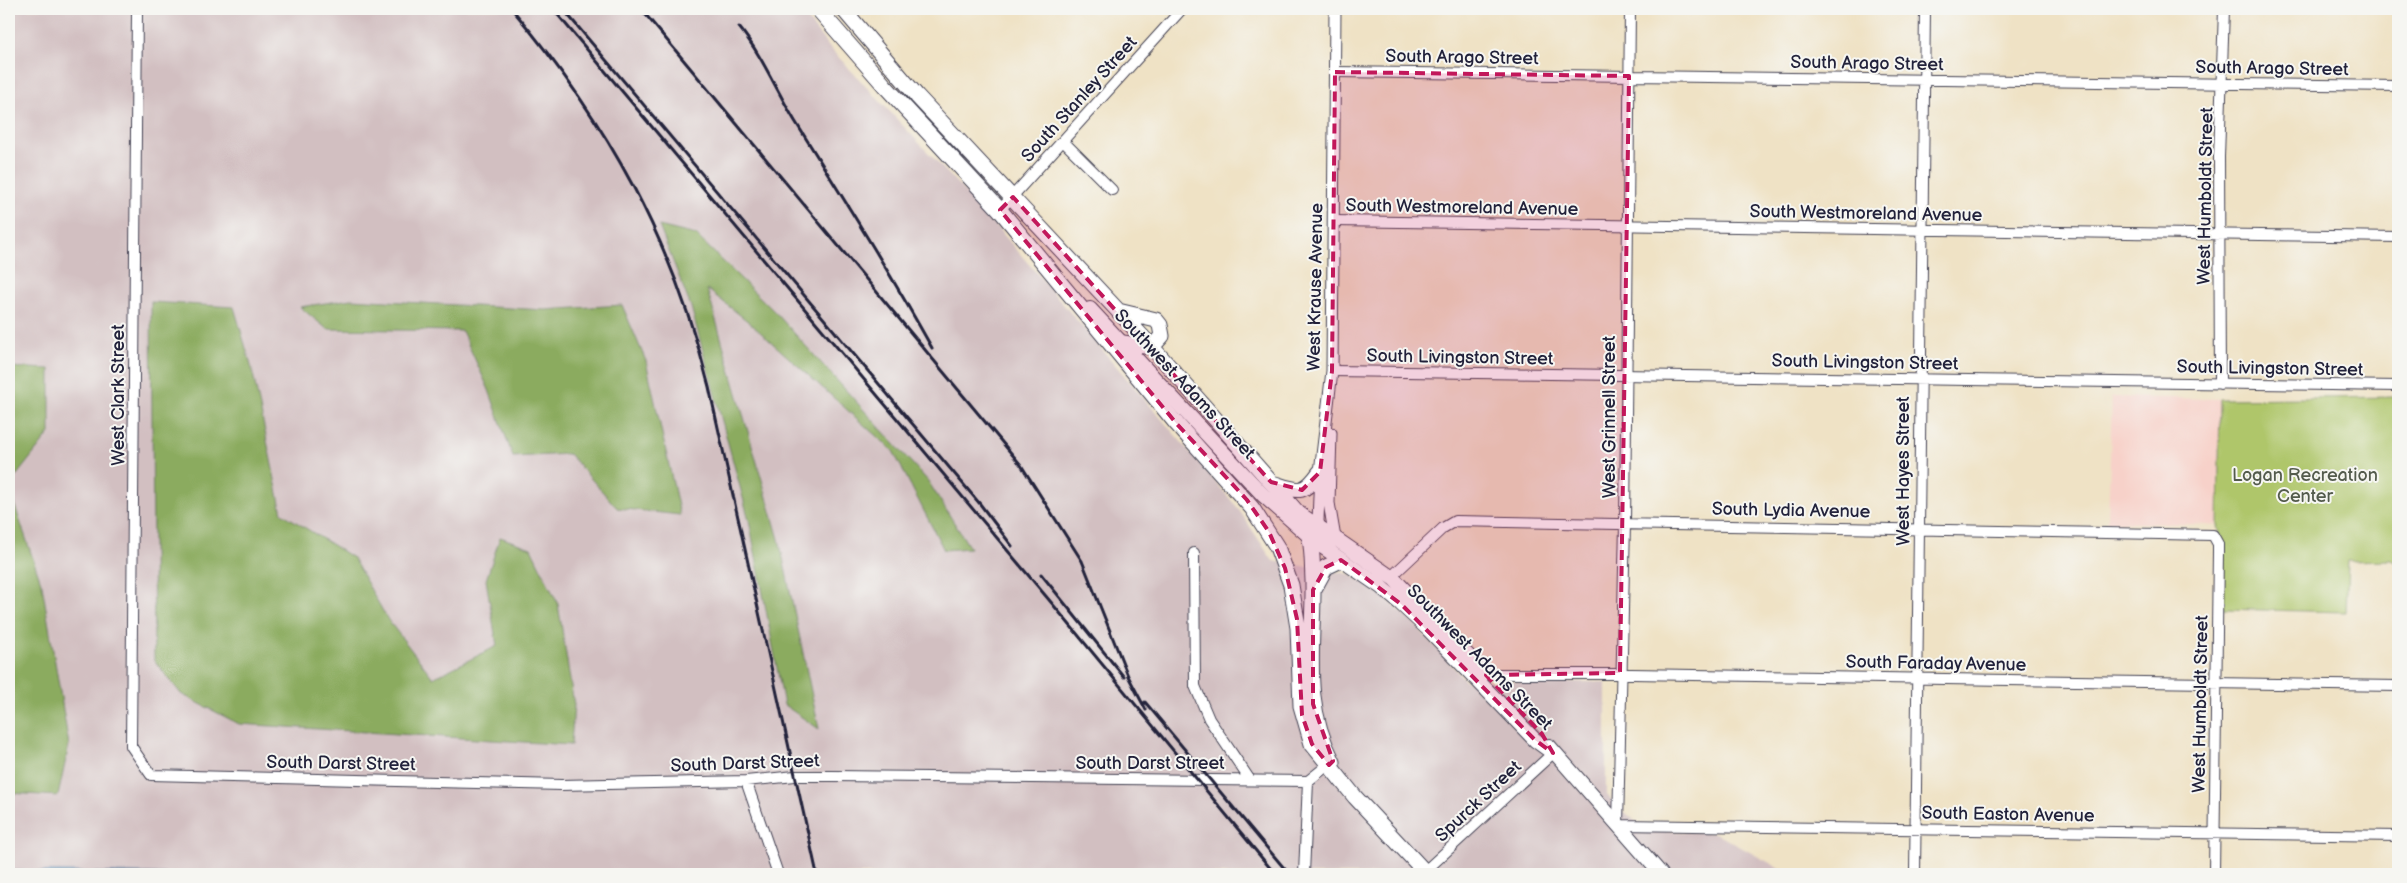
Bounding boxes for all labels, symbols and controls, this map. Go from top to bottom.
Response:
street label: South Stanley Street [1017,32,1142,167]
street label: South Arago Street [1385,46,1539,69]
street label: South Arago Street [1790,52,1944,75]
street label: South Arago Street [2195,57,2349,80]
street label: West Humboldt Street [2193,107,2218,285]
street label: South Westmoreland Avenue [1345,195,1579,220]
street label: South Westmoreland Avenue [1749,201,1983,226]
street label: West Krause Avenue [1304,202,1327,371]
street label: Southwest Adams Street [1110,305,1260,464]
street label: West Clark Street [108,324,129,466]
street label: West Grinnell Street [1599,335,1620,498]
street label: South Livingston Street [1366,345,1554,370]
street label: South Livingston Street [1771,350,1959,375]
street label: South Livingston Street [2176,356,2364,381]
street label: West Hayes Street [1893,396,1914,546]
park label: Logan Recreation Center [2232,465,2378,507]
street label: South Lydia Avenue [1712,499,1871,522]
street label: Southwest Adams Street [1403,580,1557,735]
street label: West Humboldt Street [2188,615,2213,793]
street label: South Faraday Avenue [1845,651,2027,676]
street label: South Darst Street [670,750,820,777]
street label: South Darst Street [266,752,416,775]
street label: South Darst Street [1075,753,1225,774]
street label: Spurck Street [1431,756,1526,846]
street label: South Easton Avenue [1921,802,2095,827]

